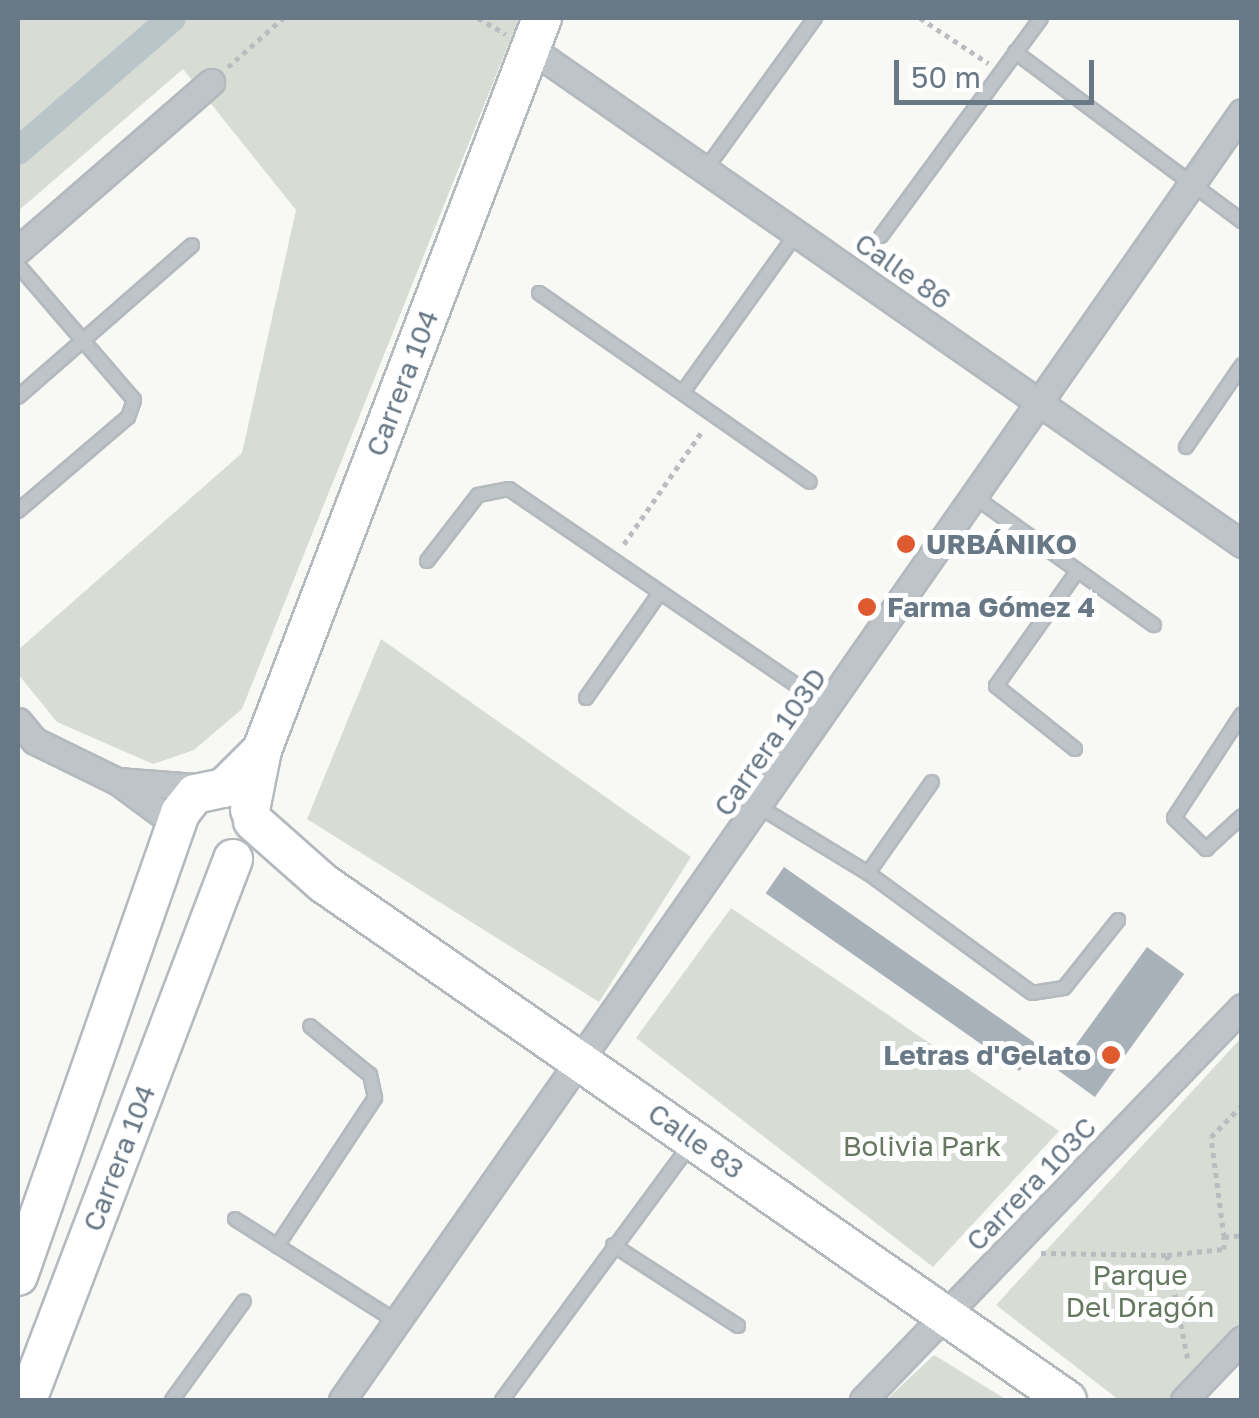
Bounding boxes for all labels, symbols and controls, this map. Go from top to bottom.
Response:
scale bar [899,40,1099,102]
text: 50 m [911,59,981,95]
street label: Calle 86 [848,226,958,316]
street label: Carrera 104 [359,305,445,461]
place label: URBÁNIKO [926,527,1077,561]
marker: URBÁNIKO [895,533,917,555]
place label: Farma Gómez 4 [887,590,1095,624]
marker: Farma Gómez 4 [856,596,878,618]
street label: Carrera 103D [707,661,833,823]
place label: Letras d'Gelato [883,1038,1091,1072]
marker: Letras d'Gelato [1100,1044,1122,1066]
street label: Carrera 104 [76,1080,162,1236]
street label: Calle 83 [642,1096,750,1186]
street label: Carrera 103C [959,1110,1103,1258]
park label: Bolivia Park [843,1129,1001,1163]
park label: Parque Del Dragón [1065,1258,1215,1324]

